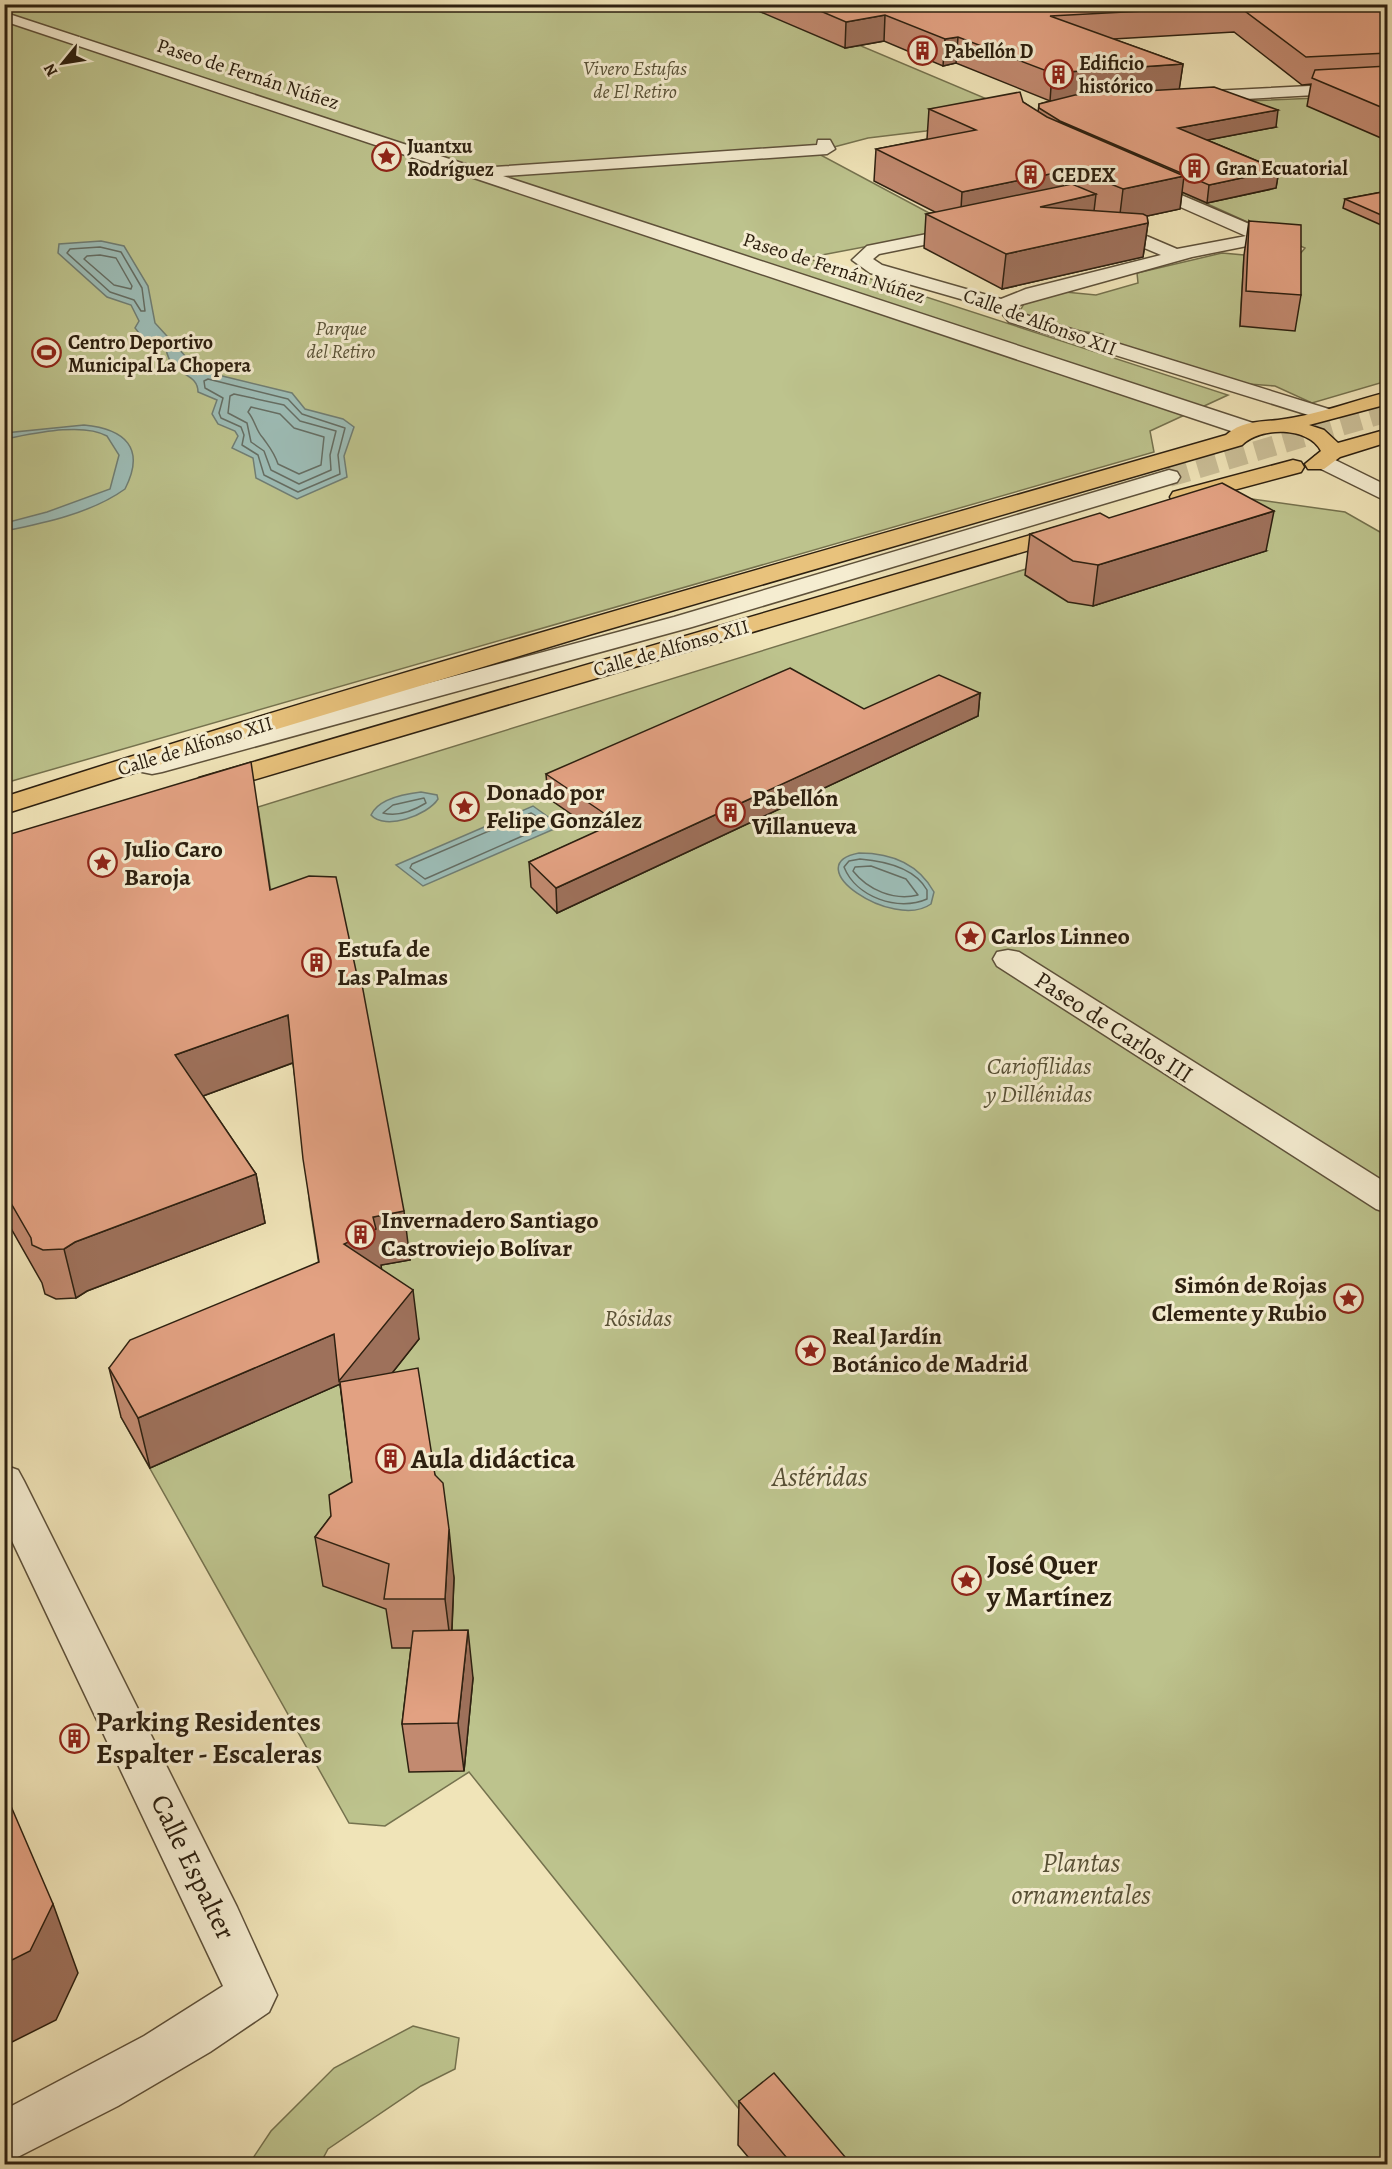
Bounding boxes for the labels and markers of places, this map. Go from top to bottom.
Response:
building icon: Pabellón D [907,35,939,67]
place label: Pabellón D [944,38,1033,65]
place label: Edificio histórico [1079,50,1153,100]
building icon: Edificio histórico [1042,58,1074,90]
place label: Juantxu Rodríguez [407,133,494,183]
place icon: Juantxu Rodríguez [370,141,402,173]
building icon: Gran Ecuatorial [1179,152,1211,184]
place label: Gran Ecuatorial [1216,155,1349,182]
building icon: CEDEX [1015,159,1047,191]
place label: CEDEX [1052,162,1116,189]
place label: Centro Deportivo Municipal La Chopera [68,329,251,379]
sports icon: Centro Deportivo Municipal La Chopera [31,337,63,369]
place label: Donado por Felipe González [486,776,642,836]
place label: Pabellón Villanueva [751,782,858,842]
place icon: Donado por Felipe González [449,790,481,822]
building icon: Pabellón Villanueva [715,796,747,828]
place label: Julio Caro Baroja [124,833,223,893]
place icon: Julio Caro Baroja [87,847,119,879]
place icon: Carlos Linneo [954,920,986,952]
place label: Carlos Linneo [991,920,1130,952]
place label: Estufa de Las Palmas [337,933,448,993]
building icon: Estufa de Las Palmas [300,947,332,979]
place label: Invernadero Santiago Castroviejo Bolívar [381,1204,599,1264]
building icon: Invernadero Santiago Castroviejo Bolívar [344,1218,376,1250]
place label: Simón de Rojas Clemente y Rubio [1152,1269,1327,1329]
place icon: Simón de Rojas Clemente y Rubio [1332,1283,1364,1315]
place label: Real Jardín Botánico de Madrid [832,1320,1028,1380]
place icon: Real Jardín Botánico de Madrid [795,1334,827,1366]
place label: Aula didáctica [410,1440,576,1478]
building icon: Aula didáctica [374,1443,406,1475]
place label: José Quer y Martínez [986,1546,1112,1616]
place icon: José Quer y Martínez [950,1565,982,1597]
place label: Parking Residentes Espalter - Escaleras [96,1703,322,1773]
building icon: Parking Residentes Espalter - Escaleras [59,1722,91,1754]

